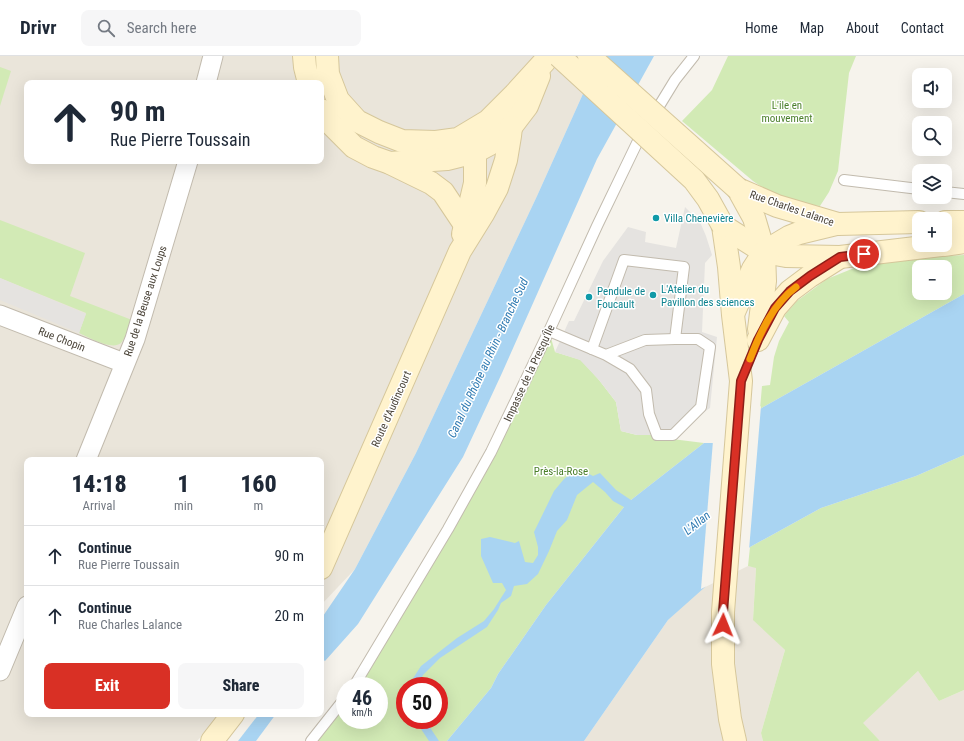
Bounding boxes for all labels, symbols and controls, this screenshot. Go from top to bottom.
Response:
search box [81,10,361,46]
text: Drivr [20,16,57,39]
icon: search [95,17,117,39]
text: Search here [127,19,196,37]
text: Home [745,20,778,36]
text: Map [800,20,824,36]
text: About [846,20,879,36]
text: Contact [901,20,944,36]
map controls [912,68,952,300]
button: sound [912,68,952,108]
text: 90 m [110,95,166,128]
icon: ahead [44,96,96,148]
park label: L'ile en mouvement [762,99,812,125]
button: search [912,116,952,156]
text: Rue Pierre Toussain [110,129,251,150]
button: layers [912,164,952,204]
street label: Rue Charles Lalance [748,188,836,229]
place label: Villa Chenevière [664,212,733,225]
button: + [912,212,952,252]
marker: Villa Chenevière [651,213,661,223]
pin [847,237,881,271]
icon: arrive [853,243,875,265]
street label: Rue de la Beuse aux Loups [121,244,170,358]
button: − [912,260,952,300]
water label: Canal du Rhône au Rhin - Branche Sud [445,276,531,440]
place label: L'Atelier du Pavillon des sciences [661,283,754,309]
place label: Pendule de Foucault [597,285,645,311]
marker: L'Atelier du Pavillon des sciences [648,290,658,300]
marker: Pendule de Foucault [584,292,594,302]
street label: Impasse de la Presqu'Île [501,323,558,424]
street label: Rue Chopin [37,325,87,354]
street label: Route d'Audincourt [369,369,414,449]
park label: Près-la-Rose [534,465,588,478]
text: 14:18 [71,470,127,498]
text: 1 [177,470,190,498]
text: 160 [240,470,277,498]
text: Arrival [82,498,116,513]
text: min [174,498,193,513]
text: m [254,498,263,513]
water label: L'Allan [681,508,713,538]
text: Continue [78,539,132,557]
icon: ahead [44,545,66,567]
text: 90 m [274,547,304,565]
text: Rue Pierre Toussain [78,557,179,572]
text: Continue [78,599,132,617]
position arrow [702,604,744,646]
icon: ahead [44,605,66,627]
text: 20 m [274,607,304,625]
text: Rue Charles Lalance [78,617,182,632]
button: Exit [44,663,170,709]
button: Share [178,663,304,709]
speed limit sign: 50 [396,677,448,729]
text: 46 [352,686,372,710]
text: km/h [352,707,372,718]

